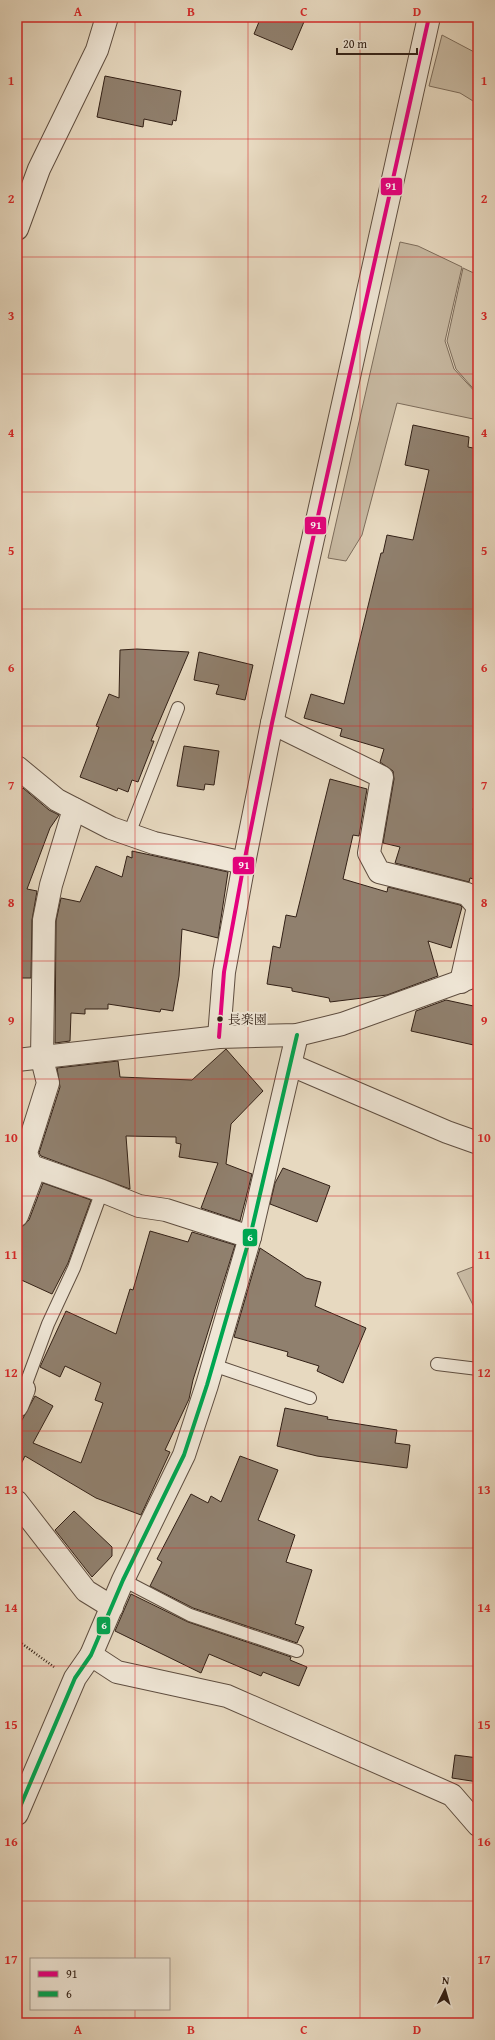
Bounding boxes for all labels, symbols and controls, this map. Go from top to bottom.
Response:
text: A [74,2,83,21]
text: B [187,2,195,21]
text: C [300,2,308,21]
text: D [413,2,421,21]
scale bar [337,30,417,56]
text: 20 m [343,35,367,52]
text: 1 [8,71,14,90]
text: 1 [481,71,487,90]
line badge: 91 [380,177,403,196]
text: 91 [385,178,397,194]
text: 2 [8,189,15,208]
text: 2 [481,189,488,208]
text: 3 [8,306,14,325]
text: 3 [481,306,487,325]
text: 4 [8,423,15,442]
text: 4 [481,423,488,442]
line badge: 91 [304,516,327,535]
text: 91 [310,517,322,533]
text: 5 [8,541,15,560]
text: 5 [481,541,488,560]
text: 6 [8,658,15,677]
text: 6 [481,658,488,677]
text: 7 [8,776,15,795]
text: 7 [481,776,488,795]
line badge: 91 [232,856,255,875]
text: 91 [238,857,250,873]
text: 8 [8,893,15,912]
text: 8 [481,893,488,912]
place label: 長楽園 [228,1010,267,1029]
text: 9 [8,1011,15,1030]
text: 9 [481,1011,488,1030]
marker: 長楽園 [215,1014,225,1024]
text: 10 [4,1128,18,1147]
text: 10 [477,1128,491,1147]
line badge: 6 [242,1228,258,1247]
text: 6 [247,1229,253,1245]
text: 11 [4,1245,18,1264]
text: 11 [477,1245,491,1264]
text: 12 [4,1363,18,1382]
text: 12 [477,1363,491,1382]
text: 13 [4,1480,18,1499]
text: 13 [477,1480,491,1499]
text: 14 [4,1598,18,1617]
text: 14 [477,1598,491,1617]
line badge: 6 [96,1616,111,1635]
text: 6 [101,1617,107,1633]
text: 15 [4,1715,18,1734]
text: 15 [477,1715,491,1734]
text: 16 [4,1832,18,1851]
text: 16 [477,1832,491,1851]
text: 17 [4,1950,18,1969]
text: 17 [477,1950,491,1969]
legend [30,1958,170,2010]
text: 91 [66,1965,78,1982]
north arrow [425,1970,465,2010]
text: N [442,1972,451,1988]
text: 6 [66,1985,72,2002]
text: A [74,2020,83,2039]
text: B [187,2020,195,2039]
text: C [300,2020,308,2039]
text: D [413,2020,421,2039]

